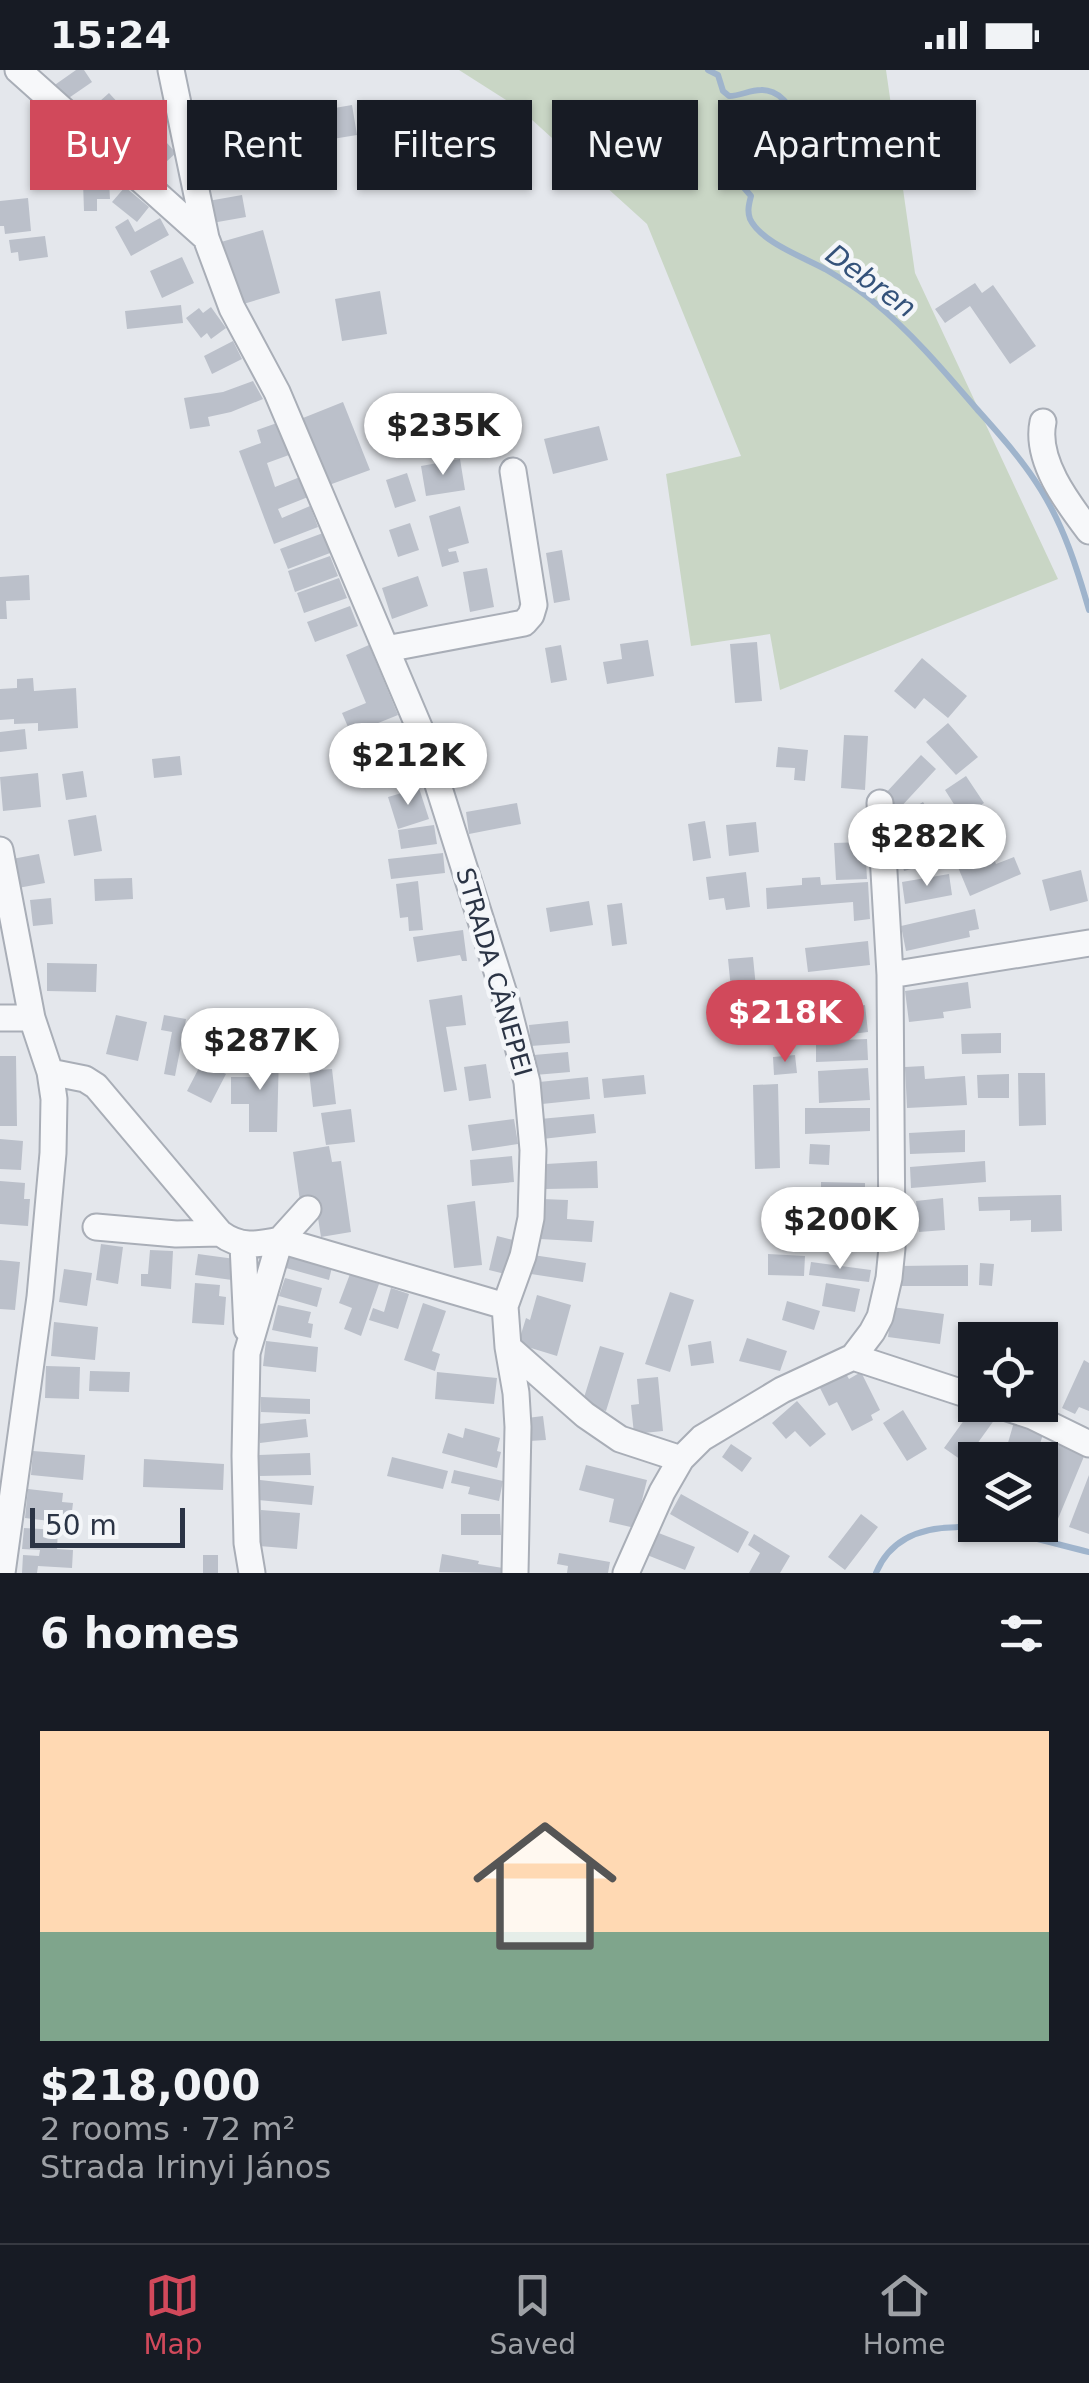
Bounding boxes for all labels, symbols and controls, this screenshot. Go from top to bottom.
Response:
text: 15:24 [50,13,171,57]
chip: Buy [30,100,167,190]
chip: Rent [187,100,337,190]
chip: Filters [357,100,532,190]
chip: New [552,100,698,190]
chip: Apartment [718,100,976,190]
water label: Debren [820,237,922,325]
pin: $235K [373,393,513,478]
text: $235K [386,406,500,444]
pin: $212K [338,723,478,808]
text: $212K [351,736,465,774]
pin: $282K [857,804,997,889]
text: $282K [870,817,984,855]
street label: STRADA CÂNEPEI [450,864,538,1080]
pin: $218K [715,980,855,1065]
text: $218K [728,993,842,1031]
pin: $287K [190,1008,330,1093]
text: $287K [203,1021,317,1059]
pin: $200K [770,1187,910,1272]
text: $200K [783,1200,897,1238]
map controls [958,1322,1058,1542]
button: locate [958,1322,1058,1422]
button: layers [958,1442,1058,1542]
scale bar [30,1503,185,1548]
text: 50 m [45,1509,117,1542]
icon: filters [994,1606,1049,1661]
text: 6 homes [40,1609,240,1658]
icon: home [455,1796,635,1976]
text: $218,000 [40,2061,261,2110]
text: 2 rooms · 72 m² [40,2110,295,2148]
text: Strada Irinyi János [40,2148,331,2186]
tab: Map [143,2268,203,2361]
tab: Saved [489,2268,576,2361]
tab: Home [863,2268,946,2361]

